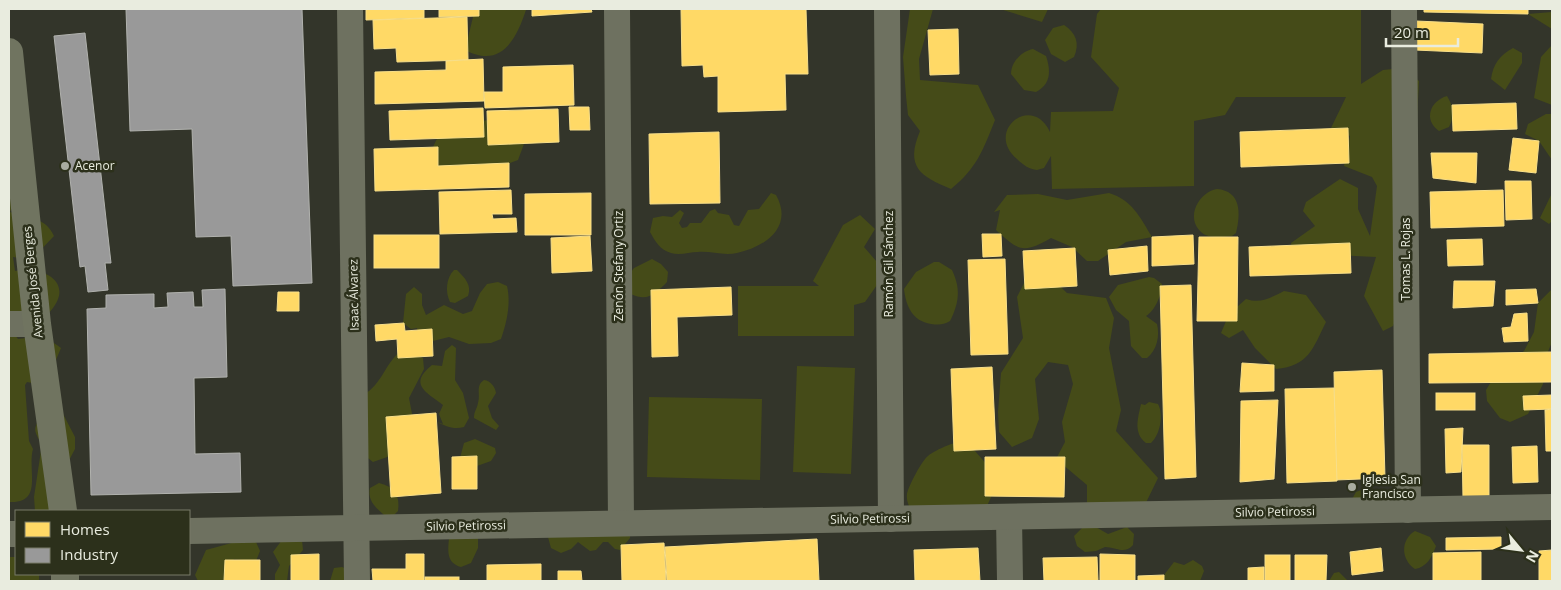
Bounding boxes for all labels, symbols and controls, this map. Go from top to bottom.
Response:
scale bar [1386,15,1458,47]
text: 20 m [1394,22,1429,42]
place label: Acenor [75,157,115,174]
marker: Acenor [59,160,71,172]
street label: Zenón Stefany Ortiz [610,210,627,321]
street label: Ramón Gil Sánchez [880,210,897,317]
street label: Tomas L. Rojas [1397,217,1414,301]
street label: Avenida José Berges [18,225,47,339]
street label: Isaac Álvarez [344,259,363,331]
place label: Iglesia San Francisco [1362,471,1421,502]
marker: Iglesia San Francisco [1346,481,1358,493]
street label: Silvio Petirossi [1235,502,1315,521]
street label: Silvio Petirossi [830,509,910,528]
legend [15,510,190,575]
street label: Silvio Petirossi [426,516,506,535]
text: Homes [60,519,110,539]
north arrow [1496,525,1546,575]
text: Industry [60,544,118,564]
text: N [1522,547,1544,566]

